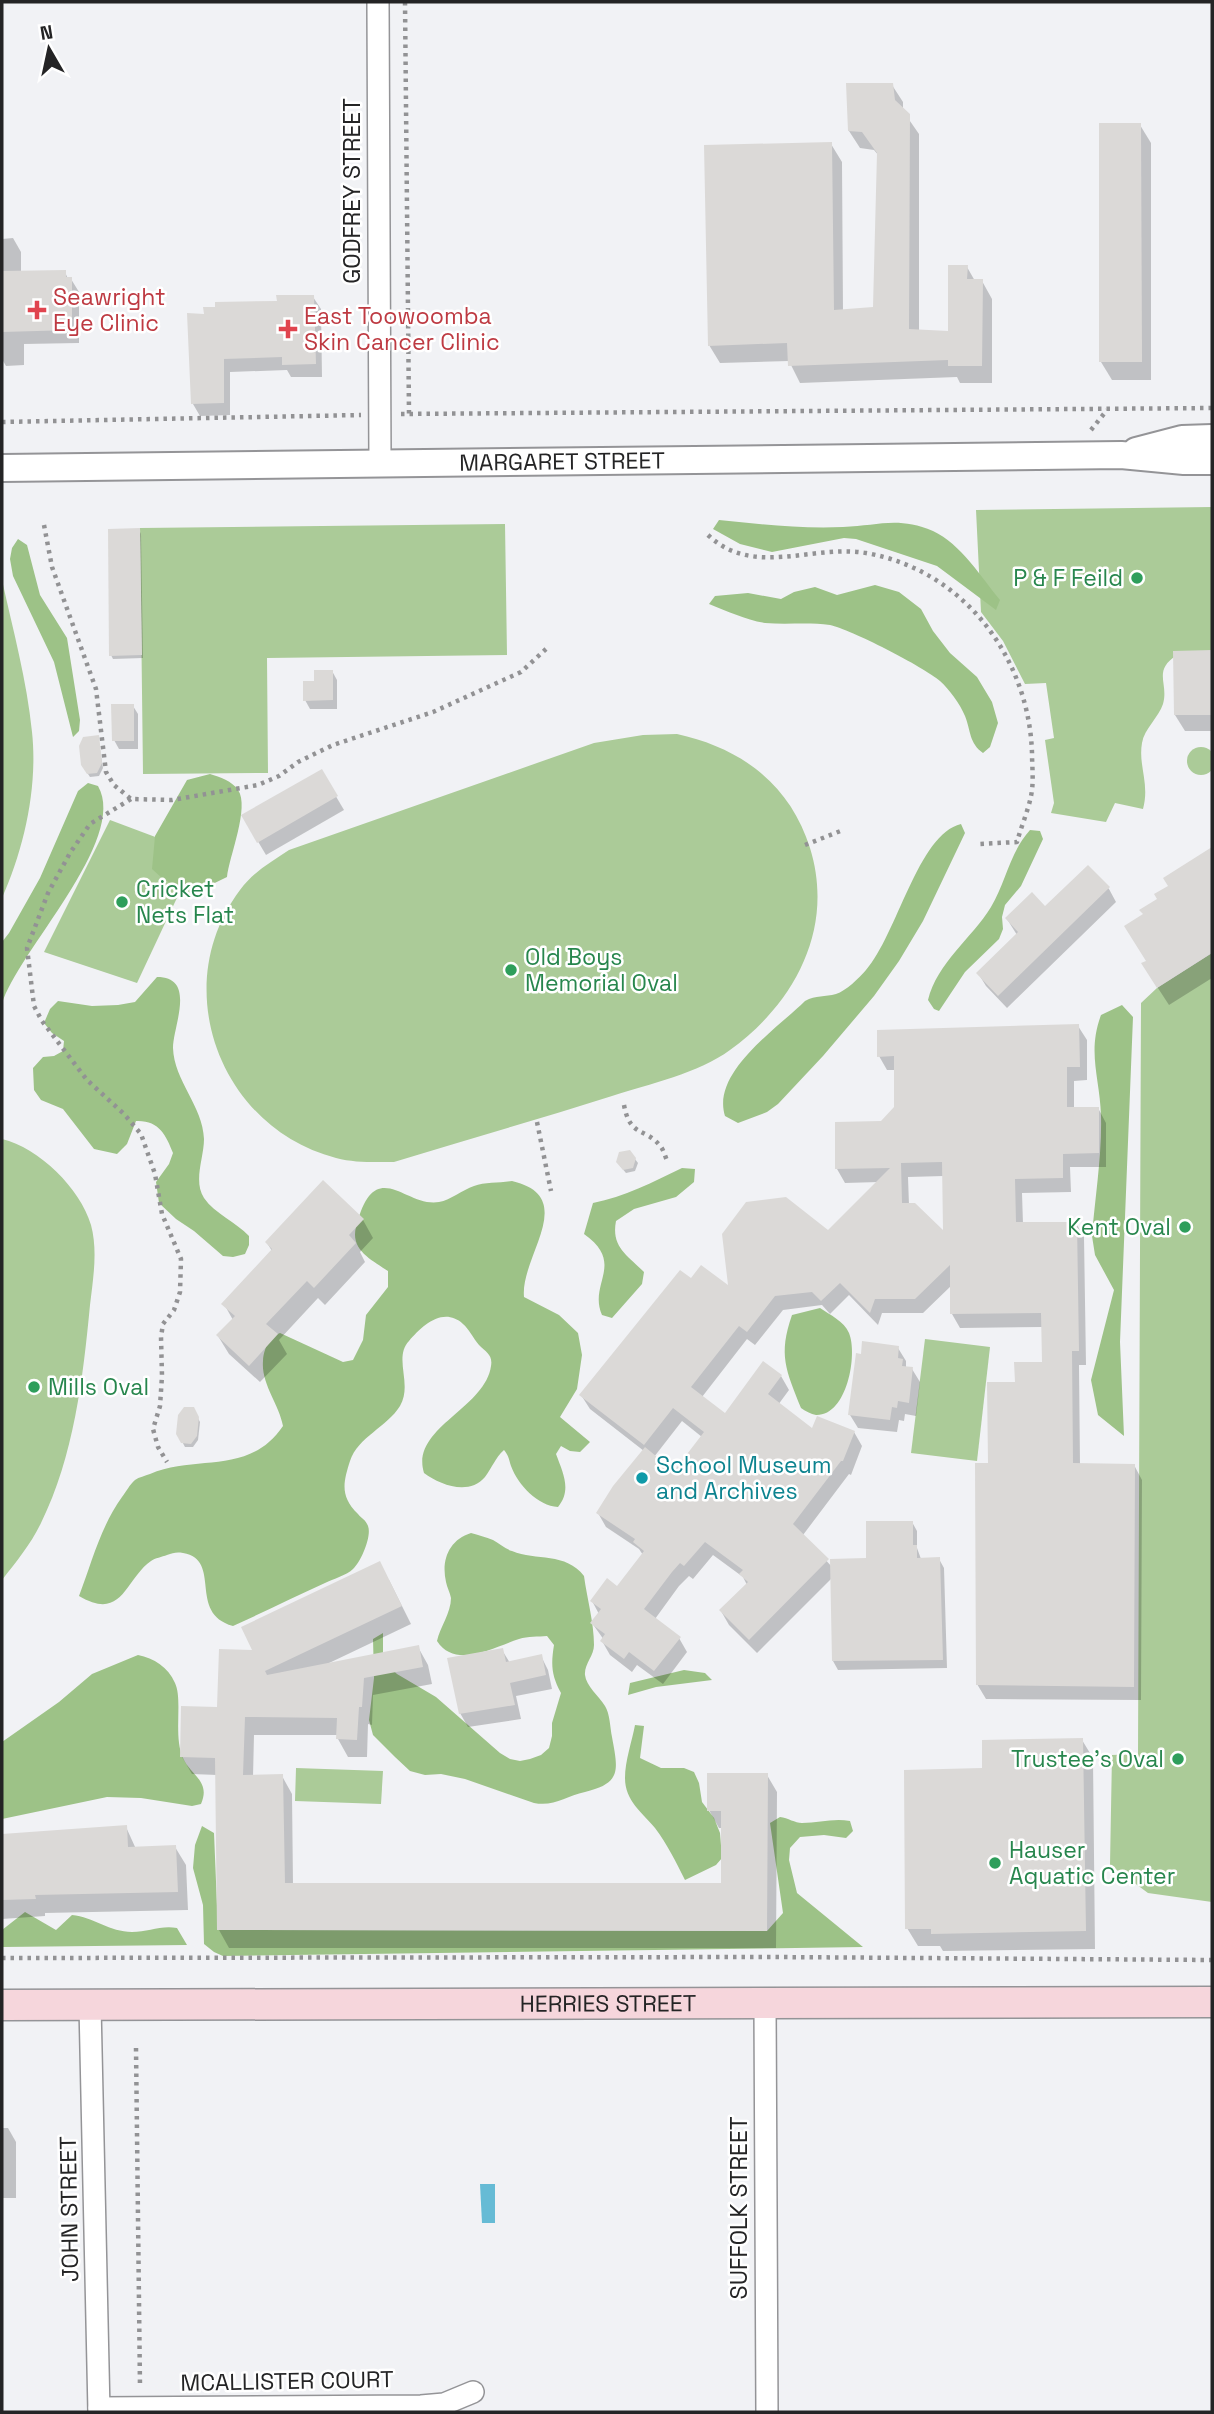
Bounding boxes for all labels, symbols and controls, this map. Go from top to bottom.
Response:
north arrow [14,14,84,84]
text: N [38,19,55,46]
street label: GODFREY STREET [337,98,367,284]
place label: Seawright Eye Clinic [53,282,166,338]
marker: Seawright Eye Clinic [27,300,47,320]
place label: East Toowoomba Skin Cancer Clinic [304,301,500,357]
marker: East Toowoomba Skin Cancer Clinic [278,319,298,339]
street label: MARGARET STREET [459,445,665,478]
place label: P & F Feild [1013,563,1123,593]
marker: P & F Feild [1129,570,1145,586]
place label: Cricket Nets Flat [136,874,234,930]
marker: Cricket Nets Flat [114,894,130,910]
place label: Old Boys Memorial Oval [525,942,678,998]
marker: Old Boys Memorial Oval [503,962,519,978]
place label: Kent Oval [1067,1212,1171,1242]
marker: Kent Oval [1177,1219,1193,1235]
place label: Mills Oval [48,1372,149,1402]
marker: Mills Oval [26,1379,42,1395]
place label: School Museum and Archives [656,1450,832,1506]
marker: School Museum and Archives [634,1470,650,1486]
place label: Trustee's Oval [1011,1744,1164,1774]
marker: Trustee's Oval [1170,1751,1186,1767]
place label: Hauser Aquatic Center [1009,1835,1175,1891]
marker: Hauser Aquatic Center [987,1855,1003,1871]
street label: HERRIES STREET [520,1988,696,2019]
street label: SUFFOLK STREET [724,2117,754,2299]
street label: JOHN STREET [53,2136,85,2282]
street label: MCALLISTER COURT [180,2364,394,2398]

